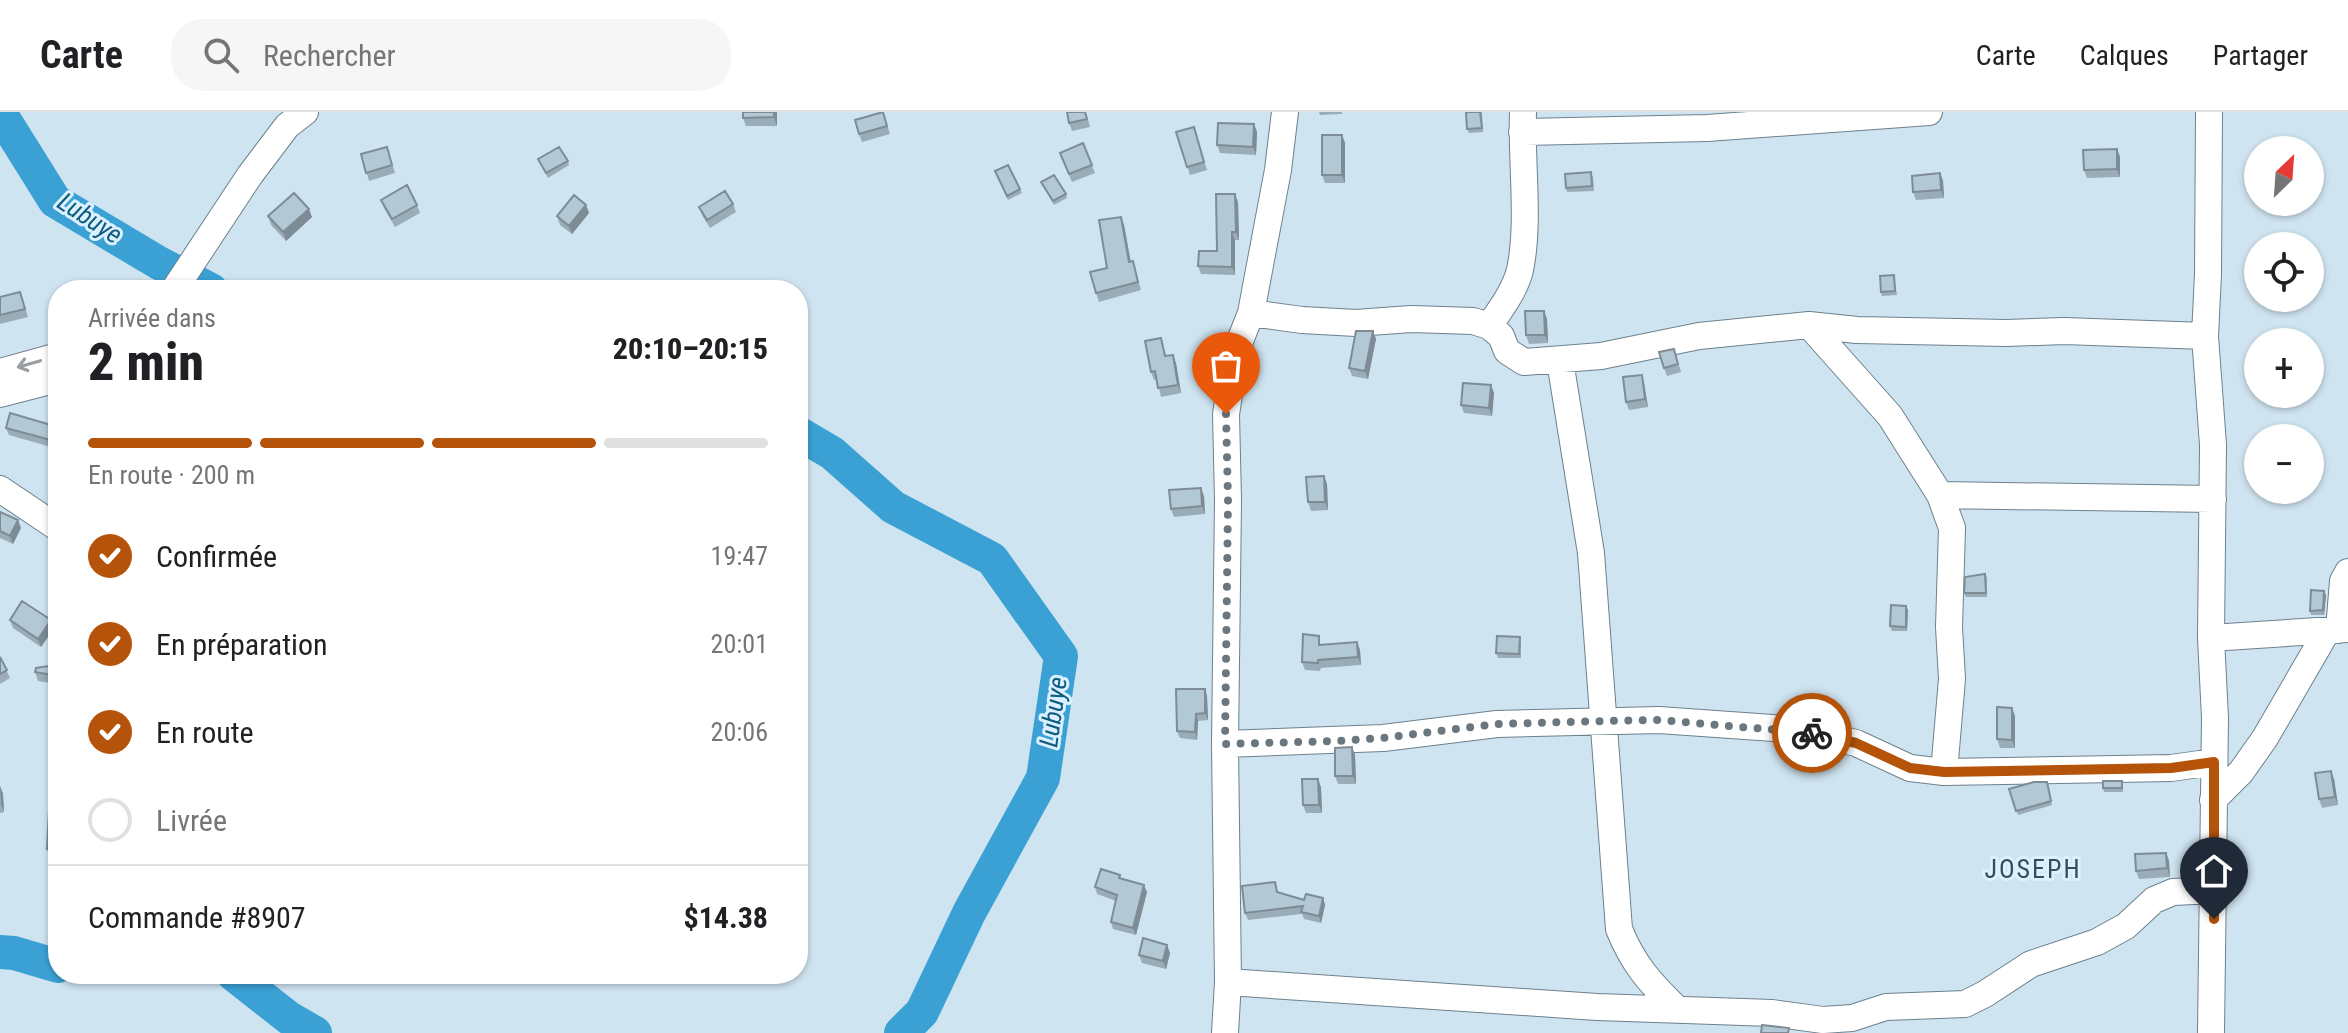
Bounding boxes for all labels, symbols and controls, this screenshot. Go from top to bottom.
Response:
search box [171,19,731,91]
text: Carte [40,33,123,77]
icon: search [199,33,243,77]
text: Rechercher [263,38,396,73]
text: Carte [1976,39,2036,72]
text: Calques [2080,39,2169,72]
text: Partager [2213,39,2308,72]
north arrow [2244,136,2324,216]
map controls [2244,136,2324,504]
water label: Lubuye [52,186,128,250]
button: locate [2244,232,2324,312]
text: Arrivée dans [88,303,216,333]
button: + [2244,328,2324,408]
text: 20:10–20:15 [613,331,768,366]
text: 2 min [88,332,204,393]
pin [1192,332,1260,414]
icon: bag [1204,344,1248,388]
one-way arrow [17,357,43,372]
button: − [2244,424,2324,504]
text: En route · 200 m [88,460,255,490]
icon: check [88,534,132,578]
text: Confirmée [156,539,277,574]
text: 19:47 [711,541,768,571]
icon: check [88,622,132,666]
text: En préparation [156,627,328,662]
text: 20:01 [711,629,768,659]
water label: Lubuye [1033,675,1073,749]
courier [1772,693,1852,773]
icon: check [88,710,132,754]
icon: bike [1790,711,1834,755]
text: En route [156,715,254,750]
text: 20:06 [711,717,768,747]
text: Livrée [156,803,227,838]
pin [2180,837,2248,919]
icon: home [2192,849,2236,893]
district label: JOSEPH [1984,854,2082,884]
text: Commande #8907 [88,900,306,935]
text: $14.38 [683,900,768,935]

